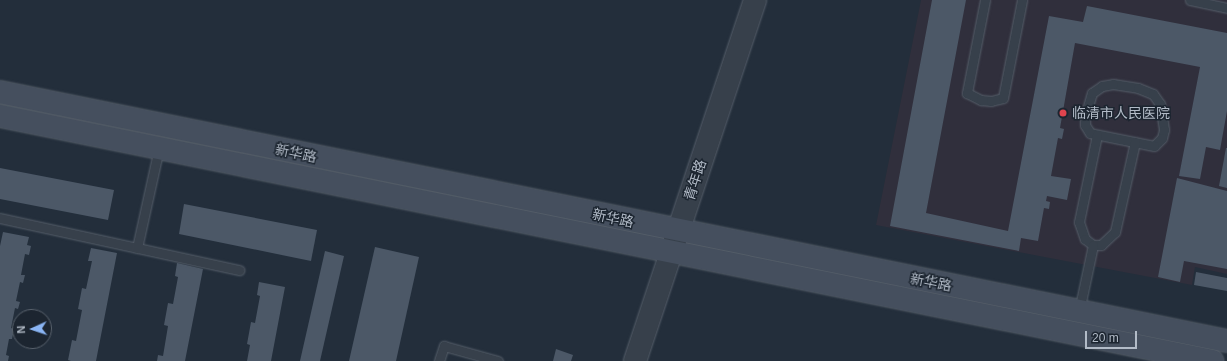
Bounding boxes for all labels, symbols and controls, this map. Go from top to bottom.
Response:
place label: 临清市人民医院 [1072,105,1170,121]
marker: 临清市人民医院 [1057,107,1069,119]
street label: 新华路 [274,140,318,166]
street label: 青年路 [681,157,709,203]
street label: 新华路 [591,205,635,231]
street label: 新华路 [909,270,953,294]
north arrow [12,309,52,349]
scale bar [1087,323,1139,349]
text: N [15,325,27,334]
text: 20 m [1092,331,1119,345]

